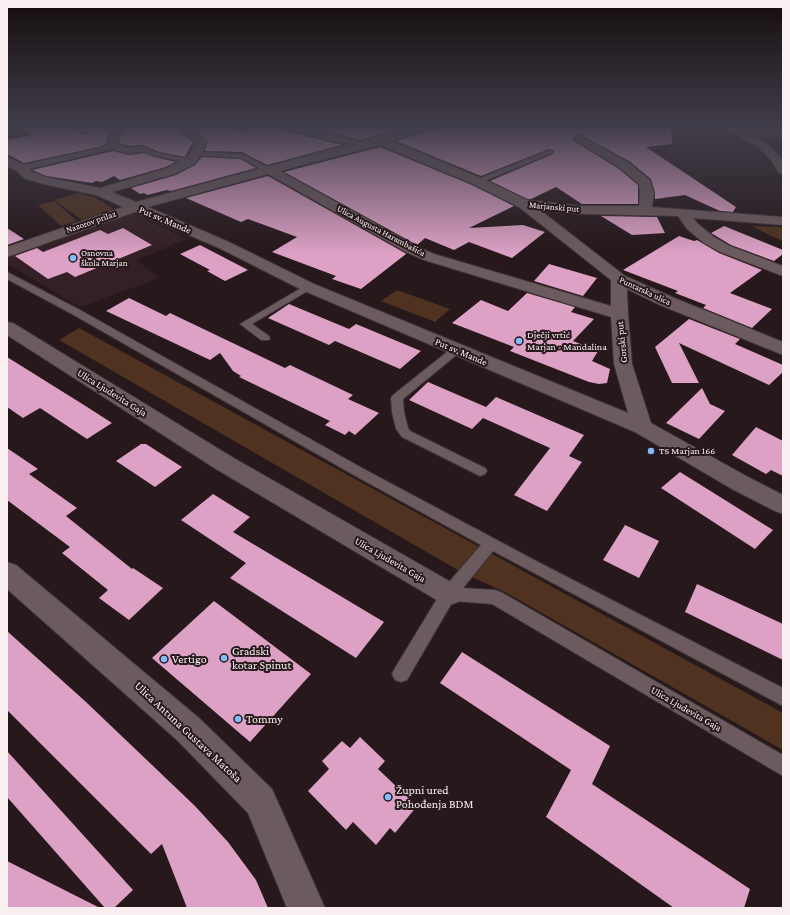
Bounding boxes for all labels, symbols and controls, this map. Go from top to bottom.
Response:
street label: Marjanski put [528,199,580,215]
street label: Ulica Augusta Harambašića [335,203,427,259]
street label: Put sv. Mande [137,204,193,236]
street label: Nazorov prilaz [65,208,117,236]
place label: Osnovna škola Marjan [81,248,128,269]
marker: Osnovna škola Marjan [68,253,78,263]
street label: Puntarska ulica [618,274,672,308]
street label: Gorski put [614,321,630,363]
place label: Dječji vrtić Marjan - Mandalina [527,329,607,352]
street label: Put sv. Mande [433,336,489,368]
marker: Dječji vrtić Marjan - Mandalina [514,336,524,346]
street label: Ulica Ljudevita Gaja [75,367,149,419]
place label: TS Marjan 166 [659,445,715,457]
marker: TS Marjan 166 [646,446,656,456]
street label: Ulica Ljudevita Gaja [352,535,428,585]
place label: Gradski kotar Spinut [232,644,291,672]
place label: Vertigo [172,652,207,666]
marker: Gradski kotar Spinut [219,653,229,663]
marker: Vertigo [159,654,169,664]
street label: Ulica Antuna Gustava Matoša [131,678,245,786]
street label: Ulica Ljudevita Gaja [648,684,724,734]
place label: Tommy [246,712,283,726]
marker: Tommy [233,714,243,724]
place label: Župni ured Pohođenja BDM [396,783,473,811]
marker: Župni ured Pohođenja BDM [383,792,393,802]

